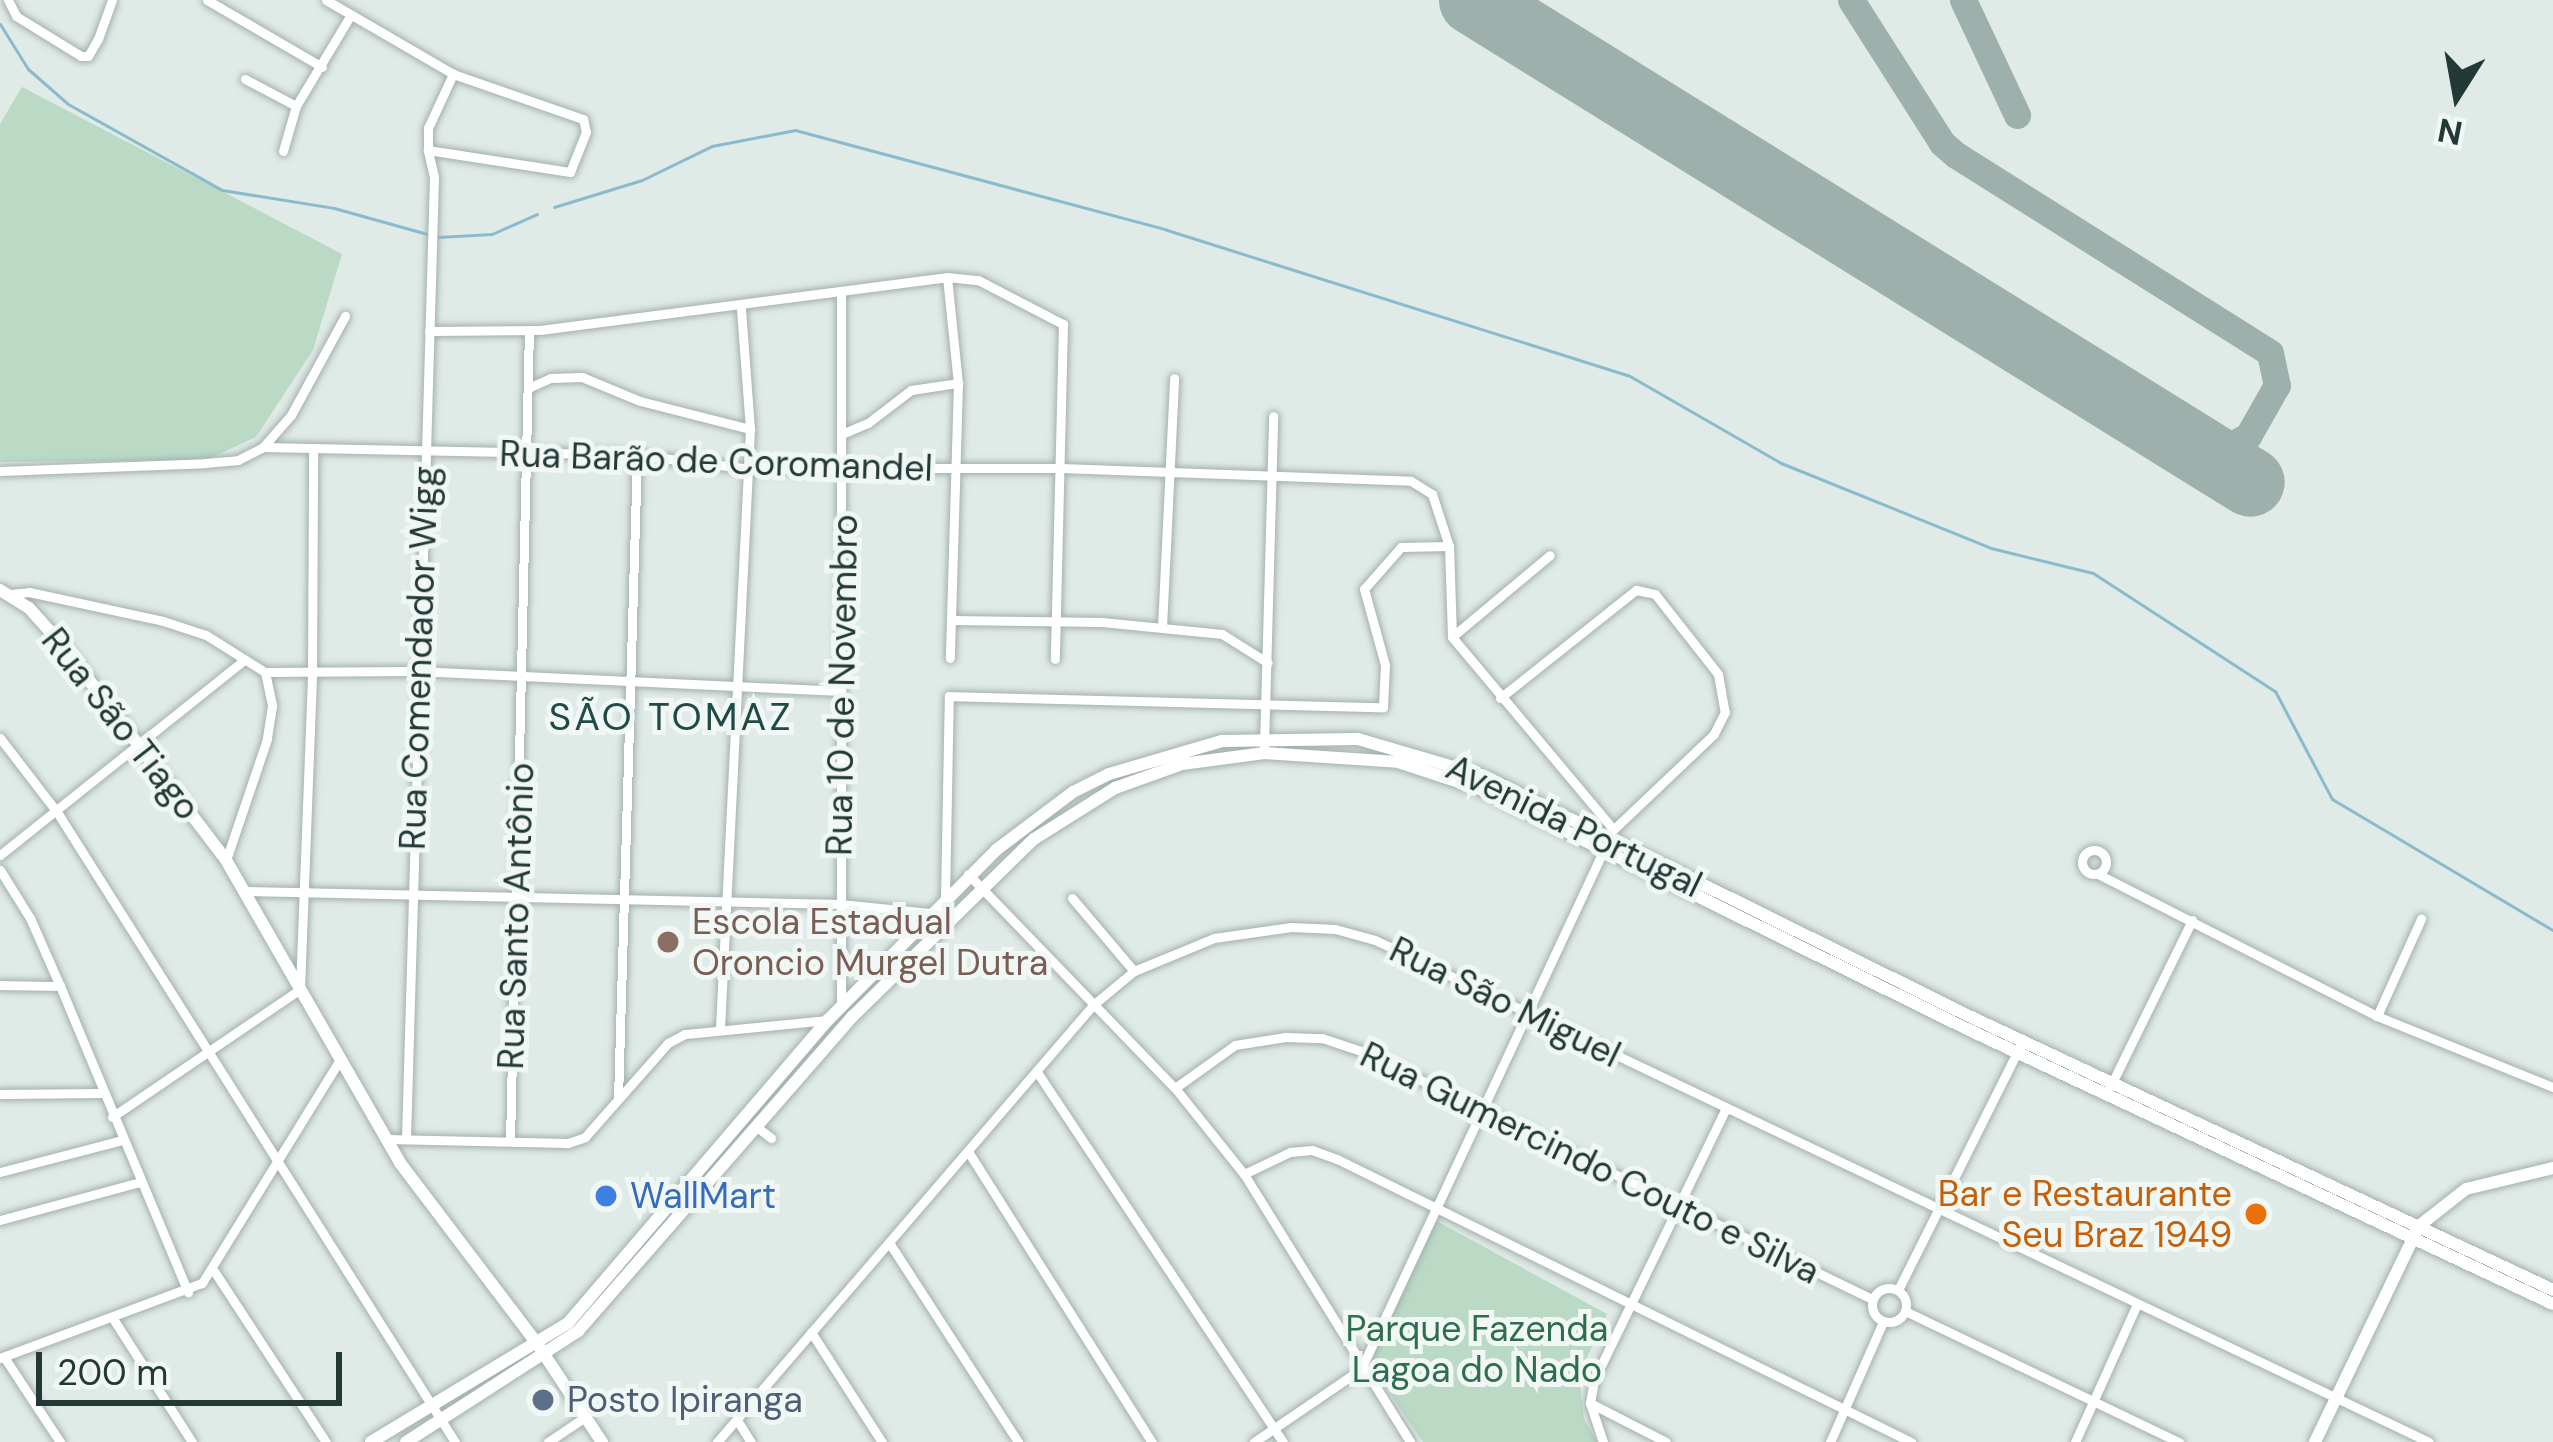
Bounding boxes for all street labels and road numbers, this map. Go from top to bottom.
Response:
street label: Rua Barão de Coromandel [499,432,933,490]
street label: Rua Comendador Wigg [391,465,447,851]
street label: Rua 10 de Novembro [817,514,867,856]
street label: Rua São Tiago [33,619,209,829]
street label: Avenida Portugal [1439,746,1709,906]
street label: Rua Santo Antônio [489,762,543,1070]
street label: Rua São Miguel [1383,928,1627,1076]
street label: Rua Gumercindo Couto e Silva [1354,1033,1826,1293]

